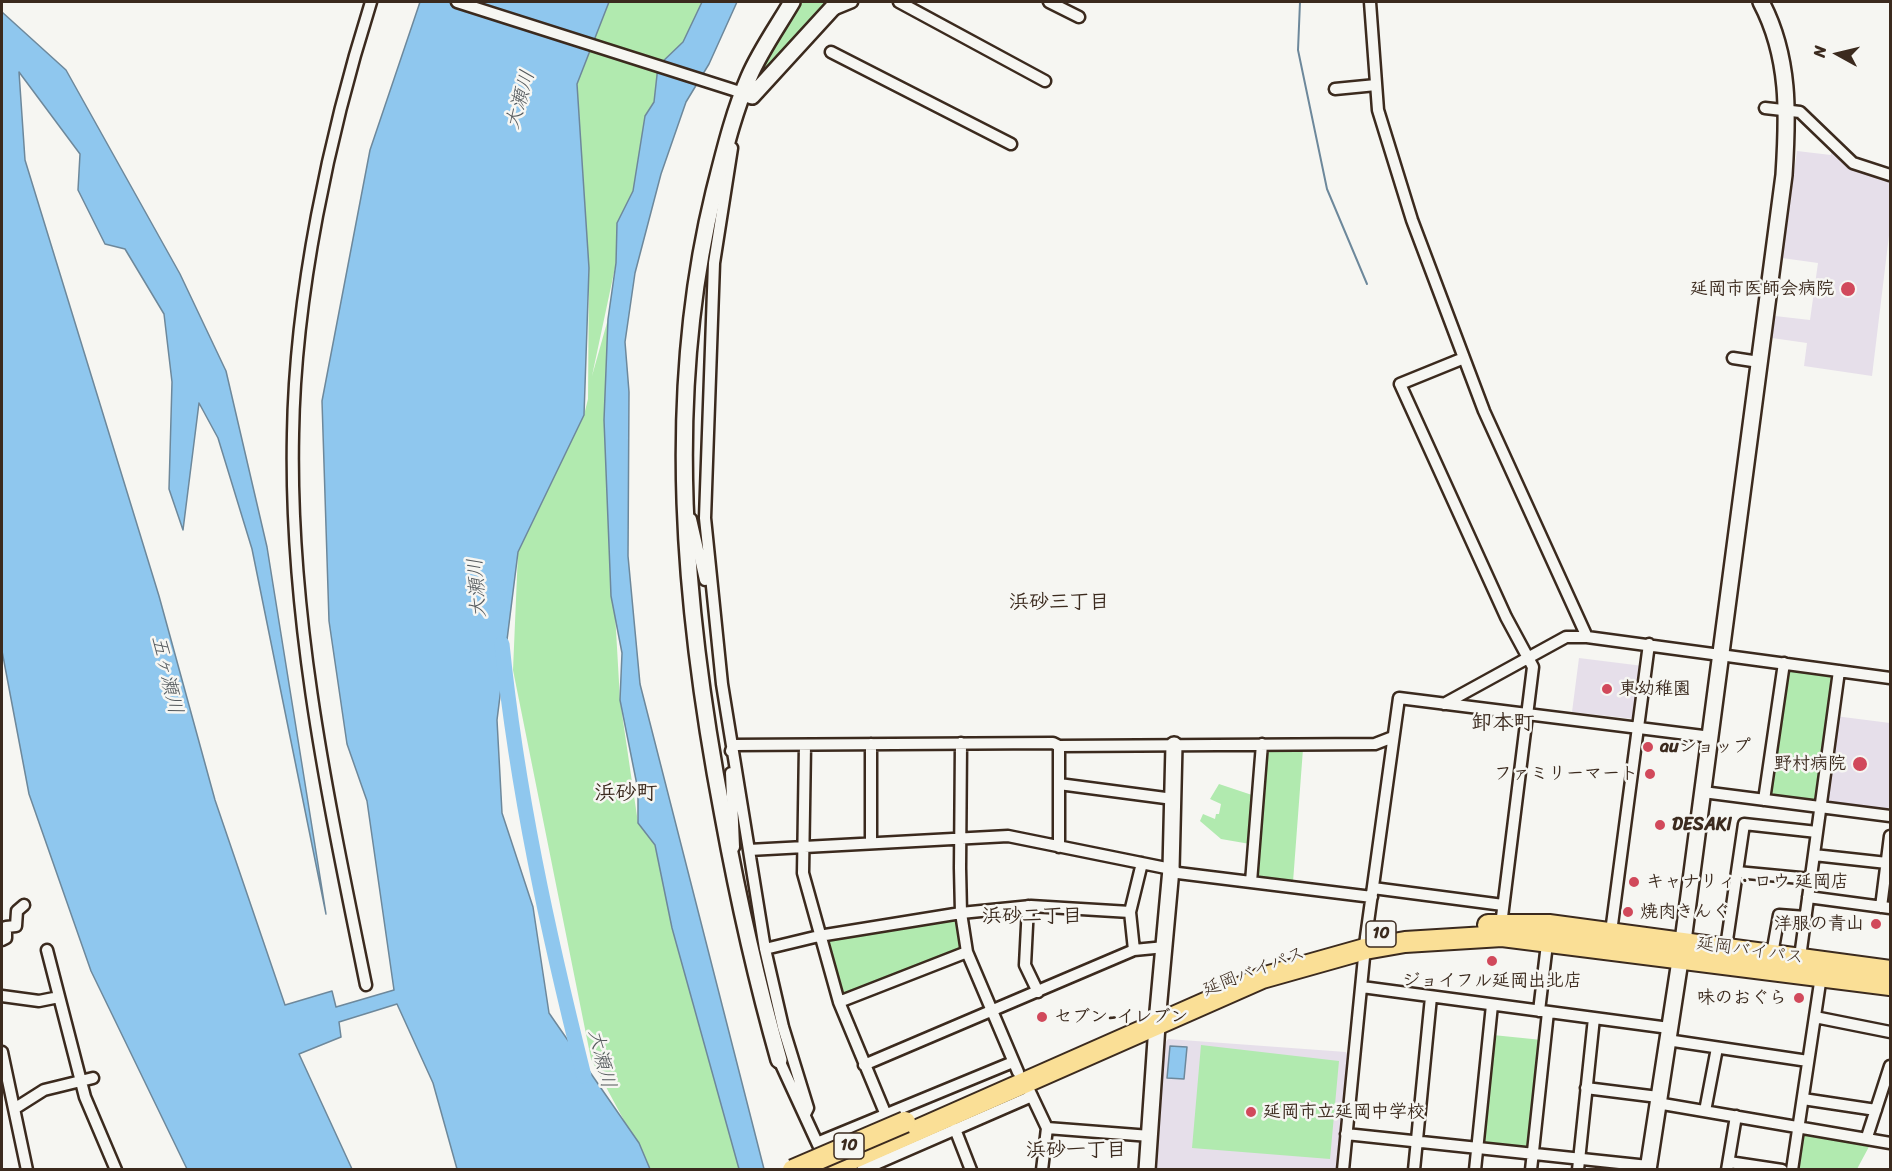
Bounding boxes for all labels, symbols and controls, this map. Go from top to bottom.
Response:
north arrow [1808,24,1868,84]
text: N [1805,44,1835,59]
water label: 大瀬川 [501,68,541,132]
place label: 延岡市医師会病院 [1690,278,1834,300]
marker: 延岡市医師会病院 [1839,280,1857,298]
water label: 大瀬川 [464,557,492,619]
district label: 浜砂三丁目 [1009,591,1109,615]
water label: 五ヶ瀬川 [145,633,187,717]
place label: 東幼稚園 [1619,678,1691,700]
marker: 東幼稚園 [1600,682,1614,696]
district label: 卸本町 [1472,711,1534,737]
place label: auショップ [1660,736,1751,758]
marker: auショップ [1641,740,1655,754]
place label: 野村病院 [1774,753,1846,775]
marker: 野村病院 [1851,755,1869,773]
place label: ファミリーマート [1494,763,1638,785]
marker: ファミリーマート [1643,767,1657,781]
district label: 浜砂町 [595,781,657,807]
place label: DESAKI [1672,814,1732,836]
marker: DESAKI [1653,818,1667,832]
place label: キャナリィ・ロウ 延岡店 [1646,871,1849,893]
marker: キャナリィ・ロウ 延岡店 [1627,875,1641,889]
place label: 焼肉きんぐ [1640,901,1730,923]
district label: 浜砂二丁目 [982,905,1082,929]
marker: 焼肉きんぐ [1621,905,1635,919]
place label: 洋服の青山 [1774,913,1864,935]
marker: 洋服の青山 [1869,917,1883,931]
road number: 10 [1366,921,1396,947]
street label: 延岡バイパス [1695,933,1805,969]
street label: 延岡バイパス [1200,943,1308,1001]
marker: ジョイフル延岡出北店 [1485,954,1499,968]
place label: ジョイフル延岡出北店 [1402,970,1582,992]
place label: 味のおぐら [1697,987,1787,1009]
marker: 味のおぐら [1792,991,1806,1005]
place label: セブン-イレブン [1054,1006,1188,1028]
marker: セブン-イレブン [1035,1010,1049,1024]
water label: 大瀬川 [582,1027,620,1091]
place label: 延岡市立延岡中学校 [1263,1101,1425,1123]
marker: 延岡市立延岡中学校 [1244,1105,1258,1119]
road number: 10 [834,1133,864,1159]
district label: 浜砂一丁目 [1026,1139,1126,1163]

